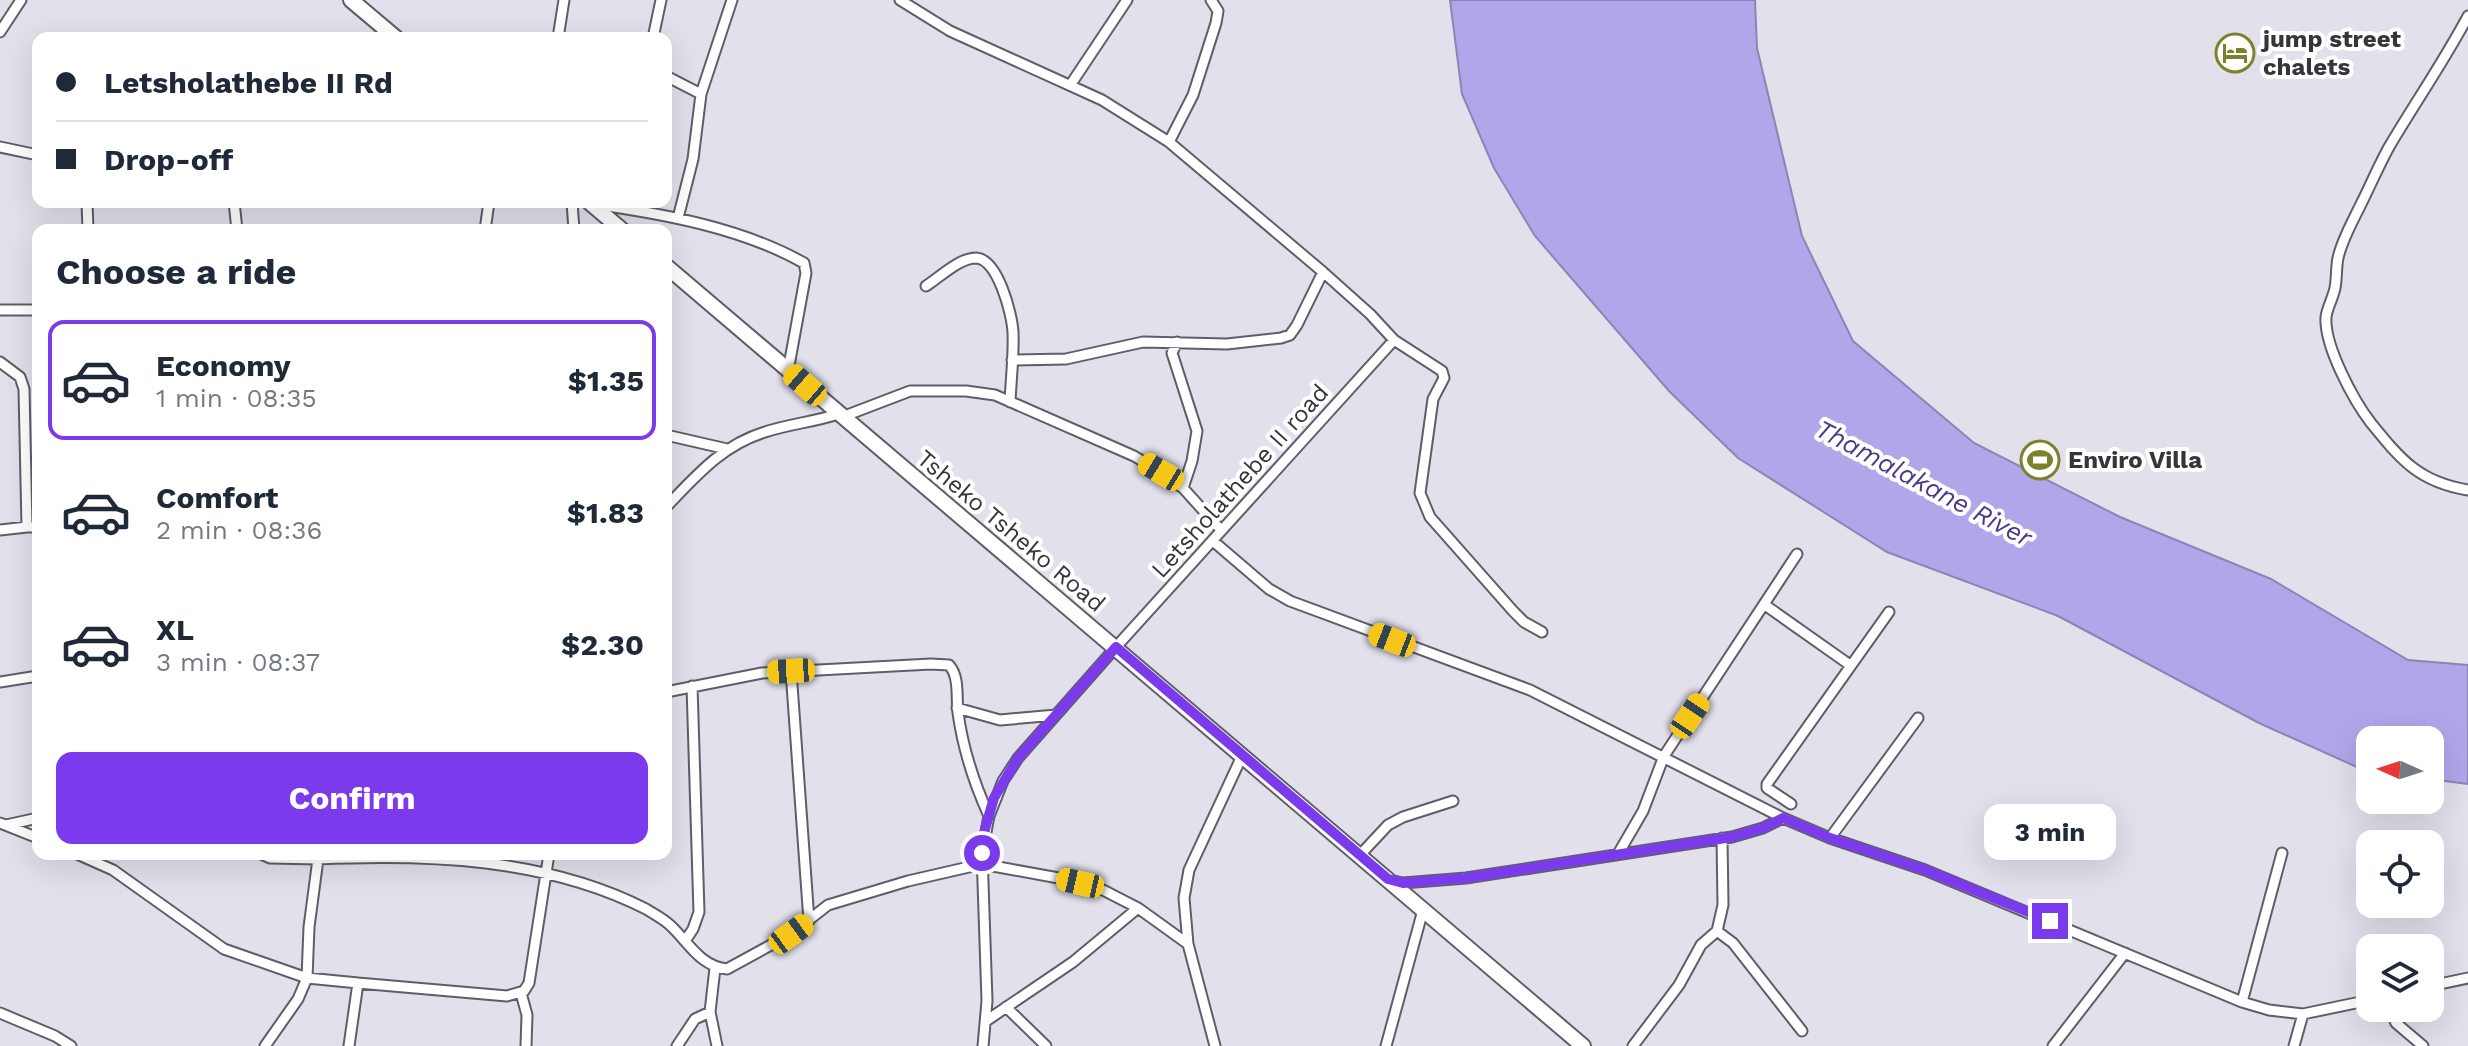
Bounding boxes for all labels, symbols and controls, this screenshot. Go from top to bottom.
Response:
place label: jump street chalets [2260,25,2401,81]
hotel icon: jump street chalets [2214,32,2256,74]
text: Letsholathebe II Rd [104,65,393,100]
text: Drop-off [104,142,233,177]
text: Choose a ride [56,251,296,293]
icon: car [60,344,132,416]
text: Economy [156,348,291,383]
car [779,360,831,410]
text: $1.35 [568,363,644,398]
street label: Letsholathebe II road [1146,379,1334,583]
text: 1 min · 08:35 [156,383,317,413]
water label: Thamalakane River [1811,413,2038,553]
sports icon: Enviro Villa [2019,439,2061,481]
street label: Tsheko Tsheko Road [911,444,1111,618]
place label: Enviro Villa [2068,446,2202,474]
car [1134,449,1188,495]
icon: car [60,476,132,548]
text: Comfort [156,480,278,515]
text: $1.83 [567,495,644,530]
text: 2 min · 08:36 [156,515,322,545]
icon: car [60,608,132,680]
text: XL [156,612,194,647]
car [1365,620,1419,660]
text: $2.30 [561,627,644,662]
text: 3 min · 08:37 [156,647,320,677]
car [766,658,816,684]
car [1667,689,1713,743]
north arrow [2356,726,2444,814]
map controls [2356,726,2444,1022]
button: Confirm [56,752,648,844]
callout: 3 min [1984,805,2116,861]
text: 3 min [2014,817,2086,847]
button: locate [2356,830,2444,918]
route start [964,835,1000,871]
car [1054,866,1106,900]
route end [2032,903,2068,939]
car [765,910,817,958]
button: layers [2356,934,2444,1022]

